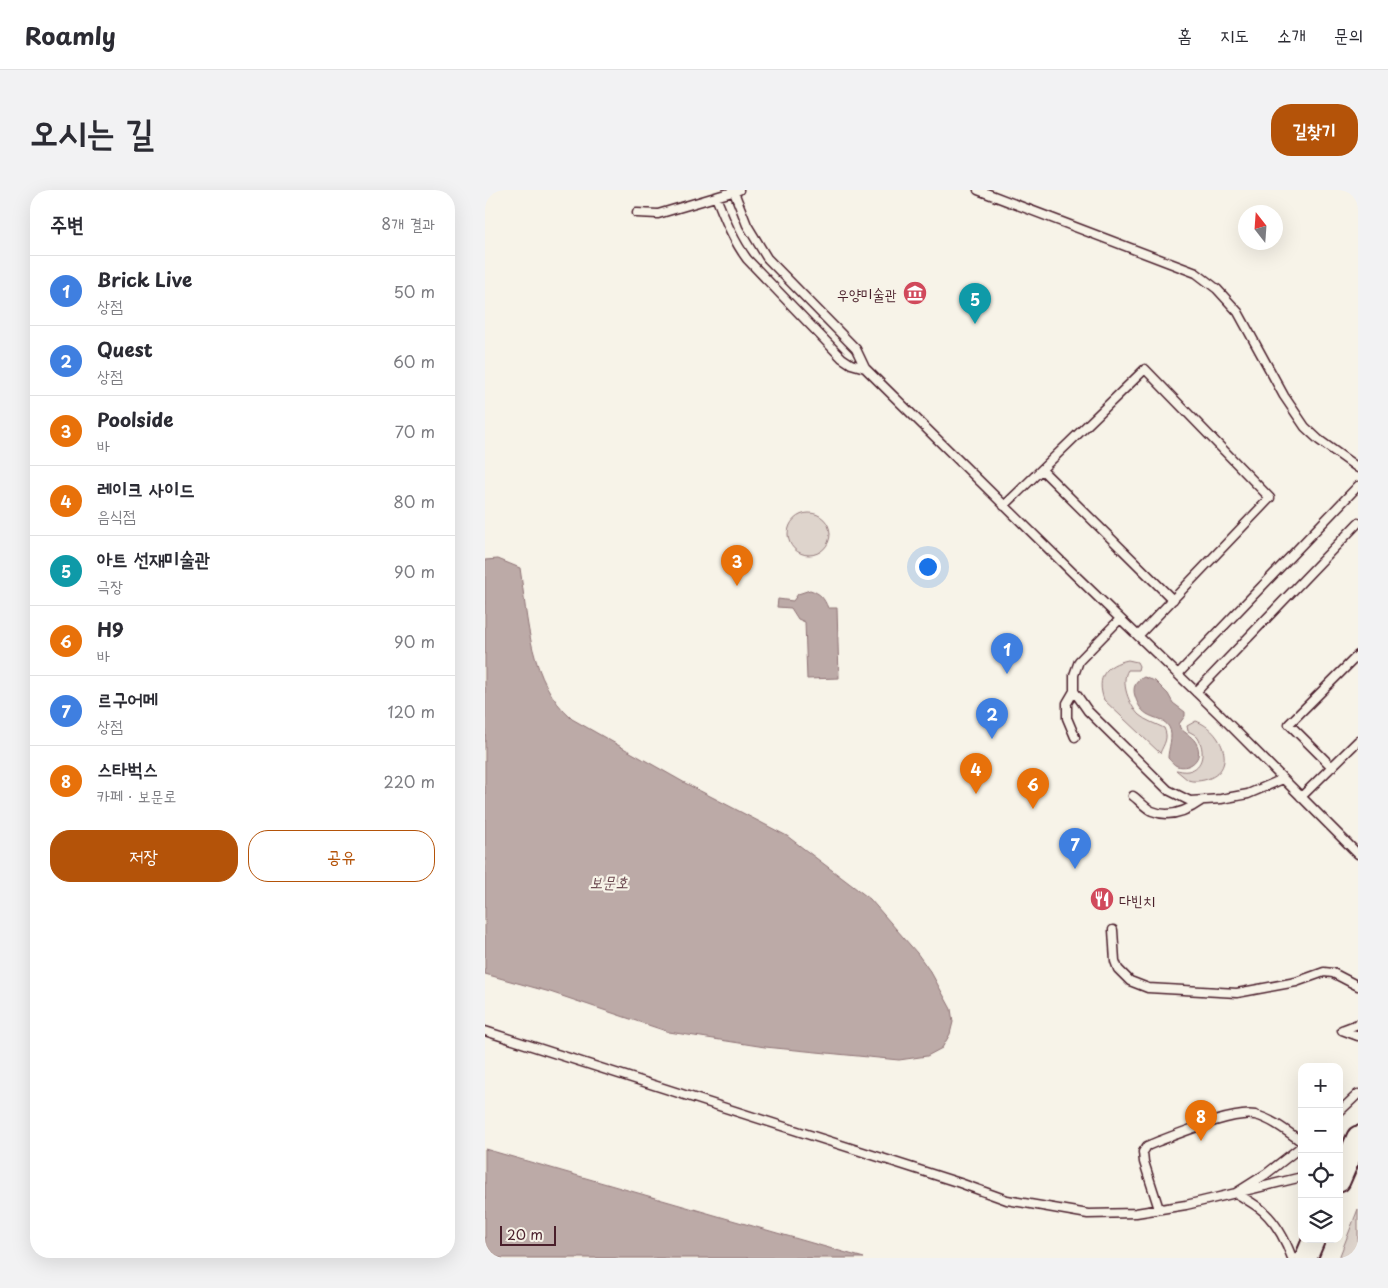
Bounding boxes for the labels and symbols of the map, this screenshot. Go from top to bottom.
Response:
north arrow [1238,205,1283,250]
museum icon: 우양미술관 [902,280,928,306]
place label: 우양미술관 [837,282,897,305]
pin: 5 [959,283,991,324]
pin: 3 [721,545,753,586]
your location [915,554,941,580]
pin: 1 [991,633,1023,674]
pin: 2 [976,698,1008,739]
pin: 4 [960,753,992,794]
pin: 6 [1017,768,1049,809]
pin: 7 [1059,828,1091,869]
water label: 보문호 [590,869,628,893]
restaurant icon: 다빈치 [1089,886,1115,912]
place label: 다빈치 [1119,888,1155,911]
pin: 8 [1185,1100,1217,1141]
scale bar [500,1223,556,1246]

